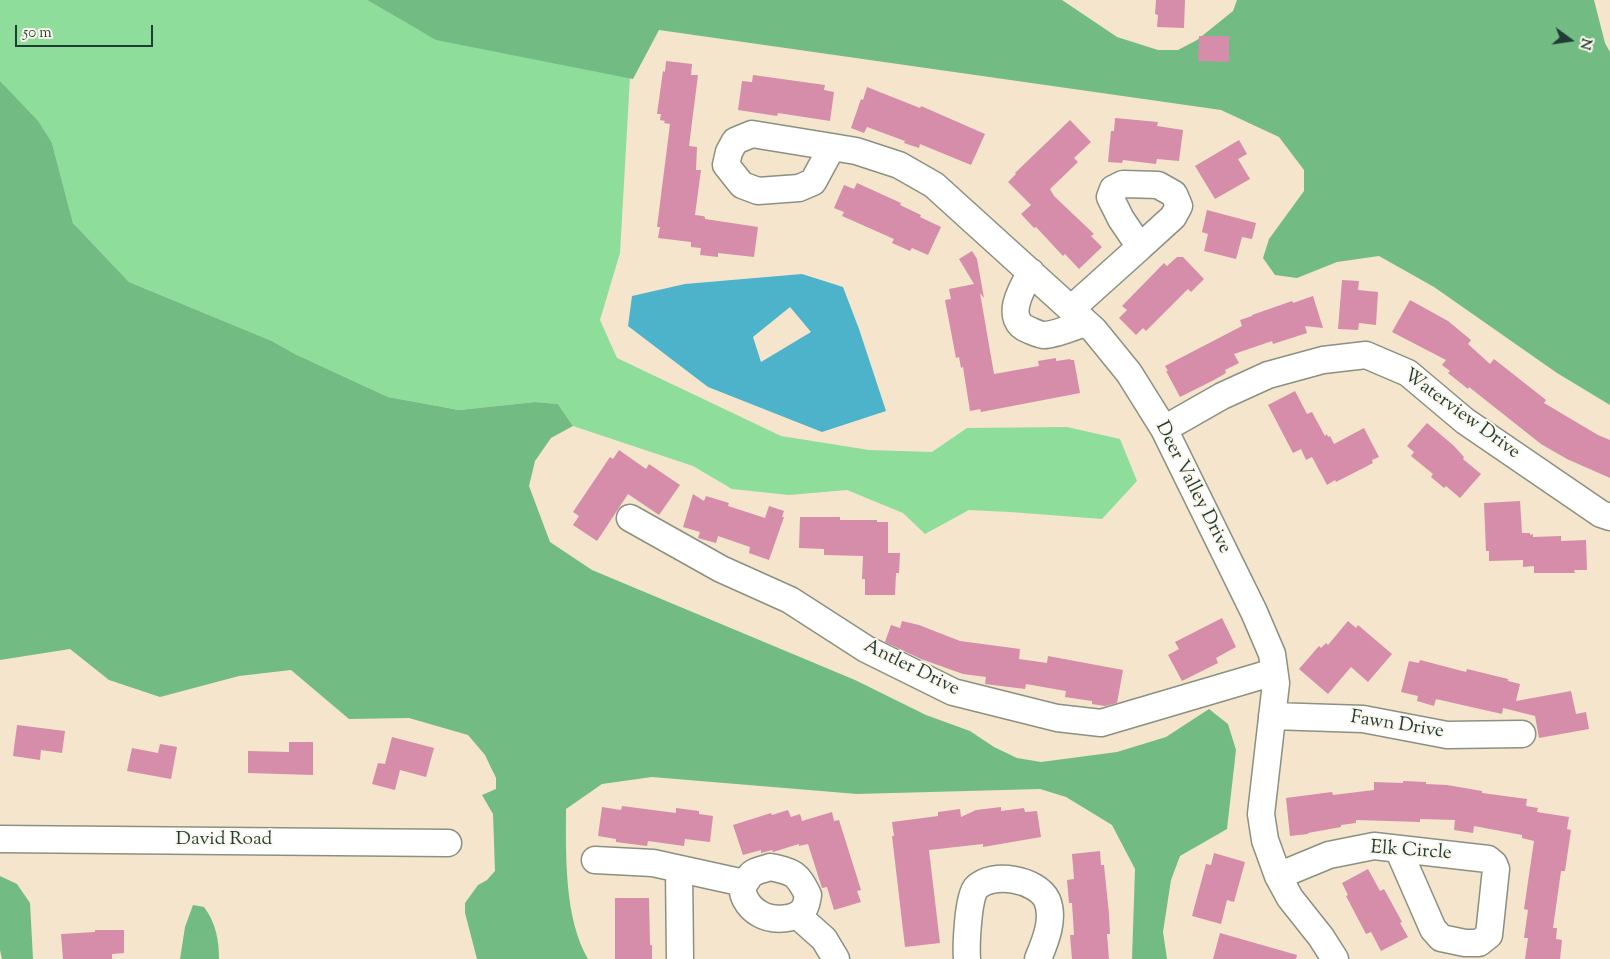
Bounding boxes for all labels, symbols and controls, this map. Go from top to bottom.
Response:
scale bar [18,15,155,47]
north arrow [1545,15,1595,65]
text: 50 m [23,23,52,44]
text: N [1573,36,1596,51]
street label: Waterview Drive [1398,365,1524,465]
street label: Deer Valley Drive [1149,418,1235,558]
street label: Antler Drive [859,636,963,702]
street label: Fawn Drive [1349,707,1445,745]
street label: David Road [176,830,272,852]
street label: Elk Circle [1370,838,1452,866]

